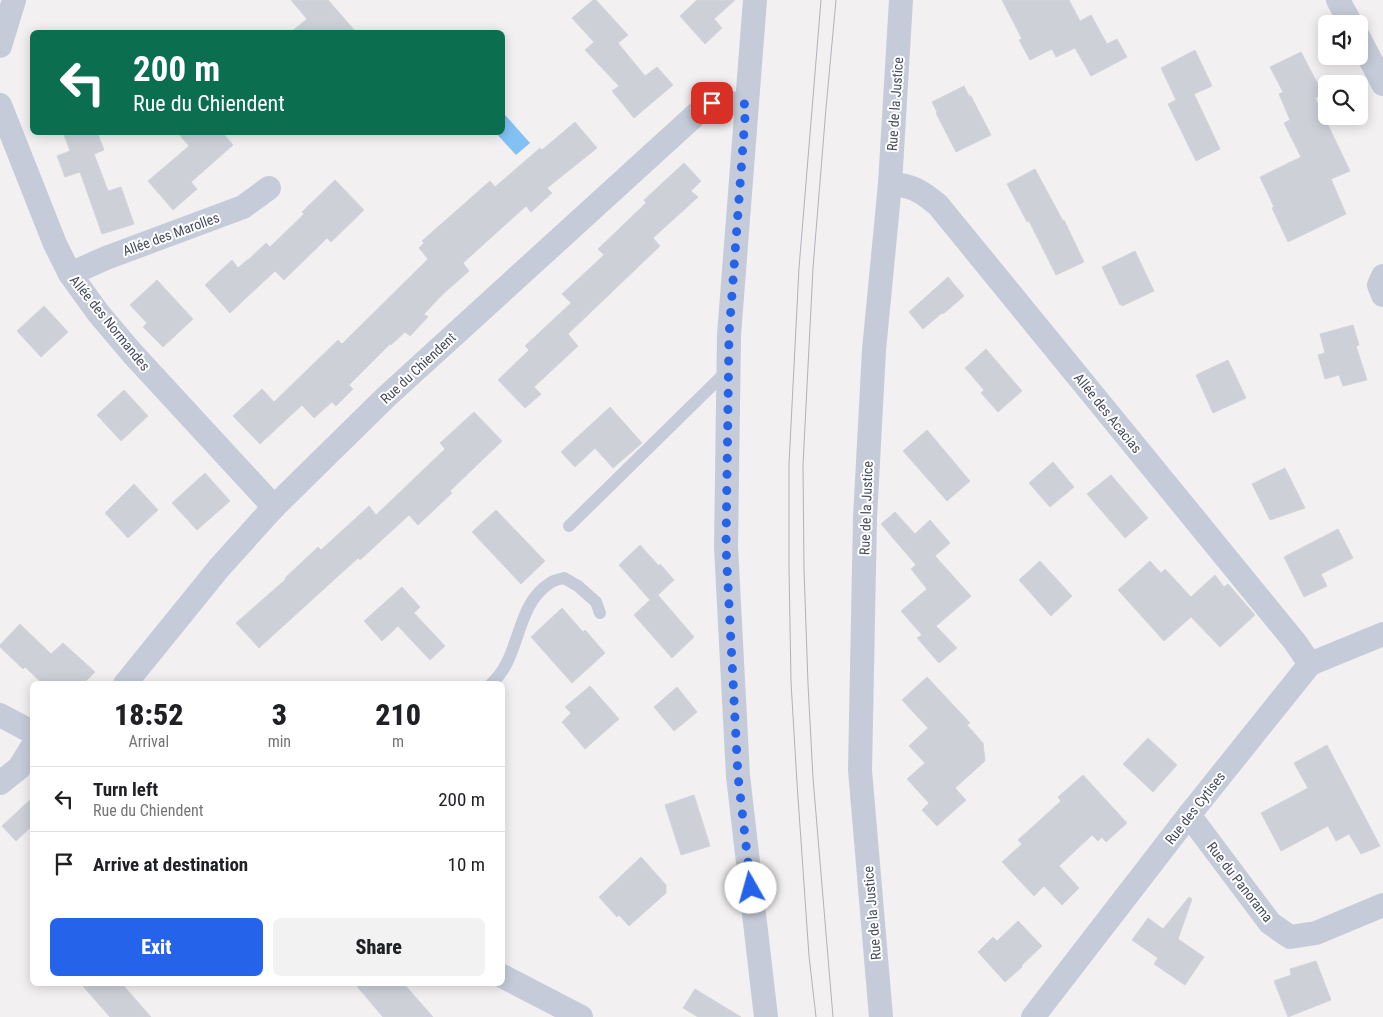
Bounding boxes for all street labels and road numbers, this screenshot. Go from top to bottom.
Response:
street label: Rue de la Justice [884,56,906,152]
street label: Allée des Marolles [120,209,222,259]
street label: Allée des Normandes [67,272,153,374]
street label: Rue du Chiendent [377,329,459,407]
street label: Allée des Acacias [1071,370,1145,456]
street label: Rue de la Justice [856,460,876,555]
street label: Rue des Cytises [1162,769,1228,847]
street label: Rue du Panorama [1204,839,1276,925]
street label: Rue de la Justice [860,865,884,961]

